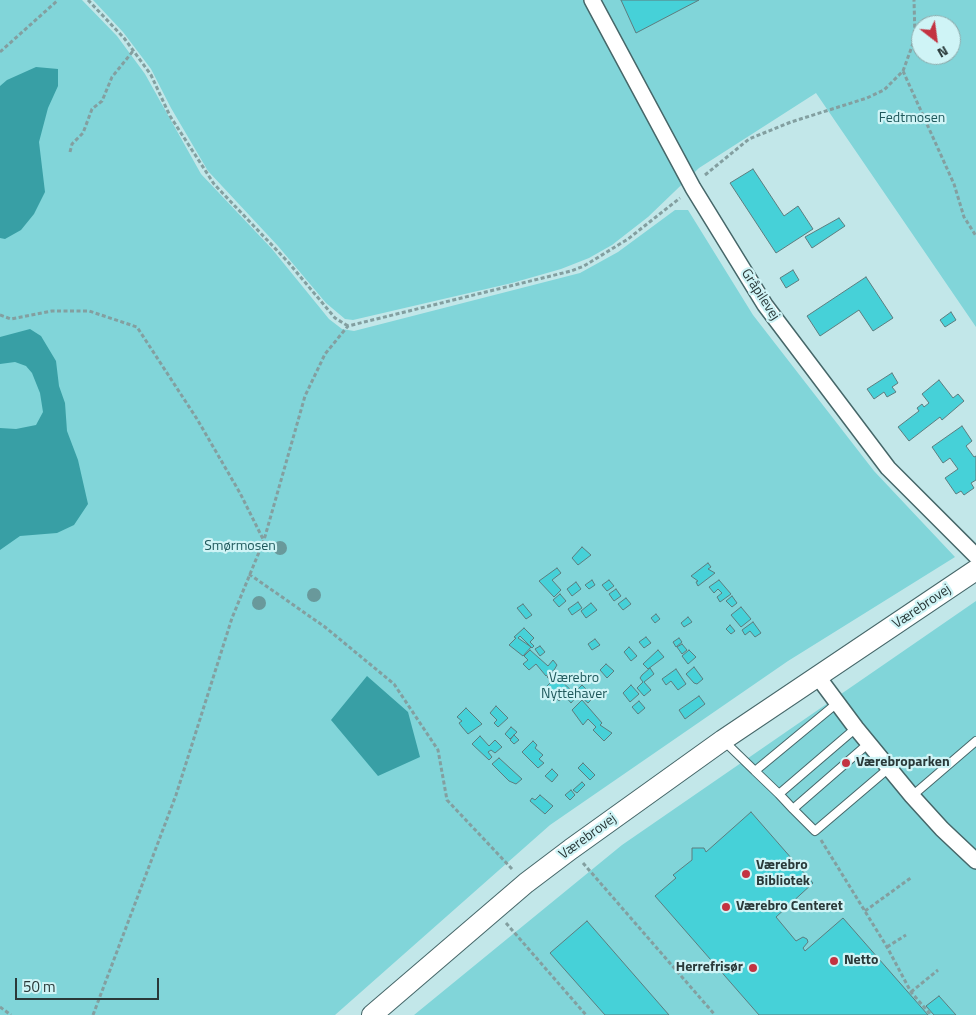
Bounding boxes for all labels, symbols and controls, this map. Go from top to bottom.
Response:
north arrow [911,15,961,65]
text: N [934,41,953,64]
park label: Fedtmosen [879,111,945,127]
street label: Gråpilevej [737,266,783,324]
park label: Smørmosen [204,539,276,555]
street label: Værebrovej [890,581,954,633]
park label: Værebro Nyttehaver [541,671,607,704]
place label: Værebroparken [856,755,950,771]
marker: Værebroparken [840,757,852,769]
street label: Værebrovej [556,811,620,863]
place label: Værebro Bibliotek [756,858,810,890]
marker: Værebro Bibliotek [740,868,752,880]
place label: Værebro Centeret [736,899,843,915]
marker: Værebro Centeret [720,901,732,913]
place label: Netto [844,953,878,969]
marker: Netto [828,955,840,967]
place label: Herrefrisør [676,960,743,976]
marker: Herrefrisør [747,962,759,974]
scale bar [18,968,161,1000]
text: 50 m [23,975,56,998]

